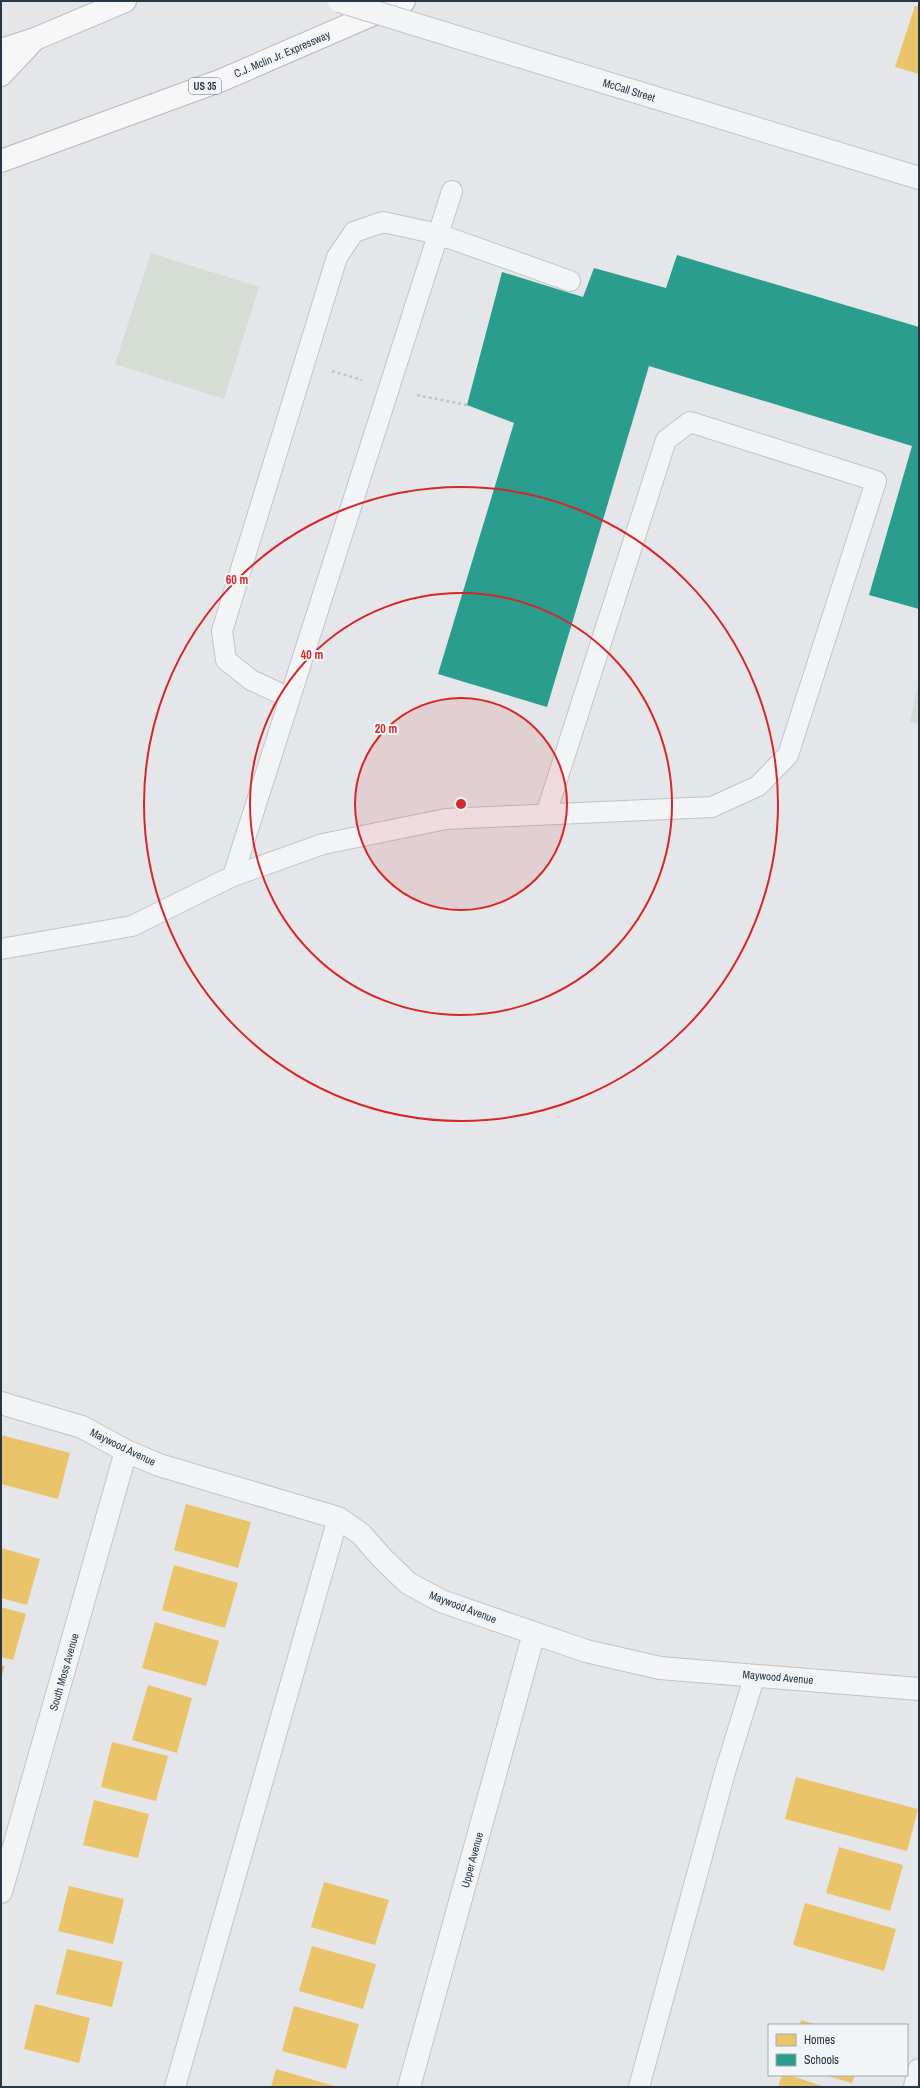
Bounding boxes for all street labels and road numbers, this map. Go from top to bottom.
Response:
street label: C.J. Mclin Jr. Expressway [232,27,333,81]
street label: McCall Street [601,75,657,105]
road number: US 35 [189,78,221,94]
street label: Maywood Avenue [88,1425,158,1469]
street label: Maywood Avenue [427,1588,499,1626]
street label: South Moss Avenue [46,1632,82,1712]
street label: Maywood Avenue [742,1667,814,1687]
street label: Upper Avenue [458,1831,486,1889]

